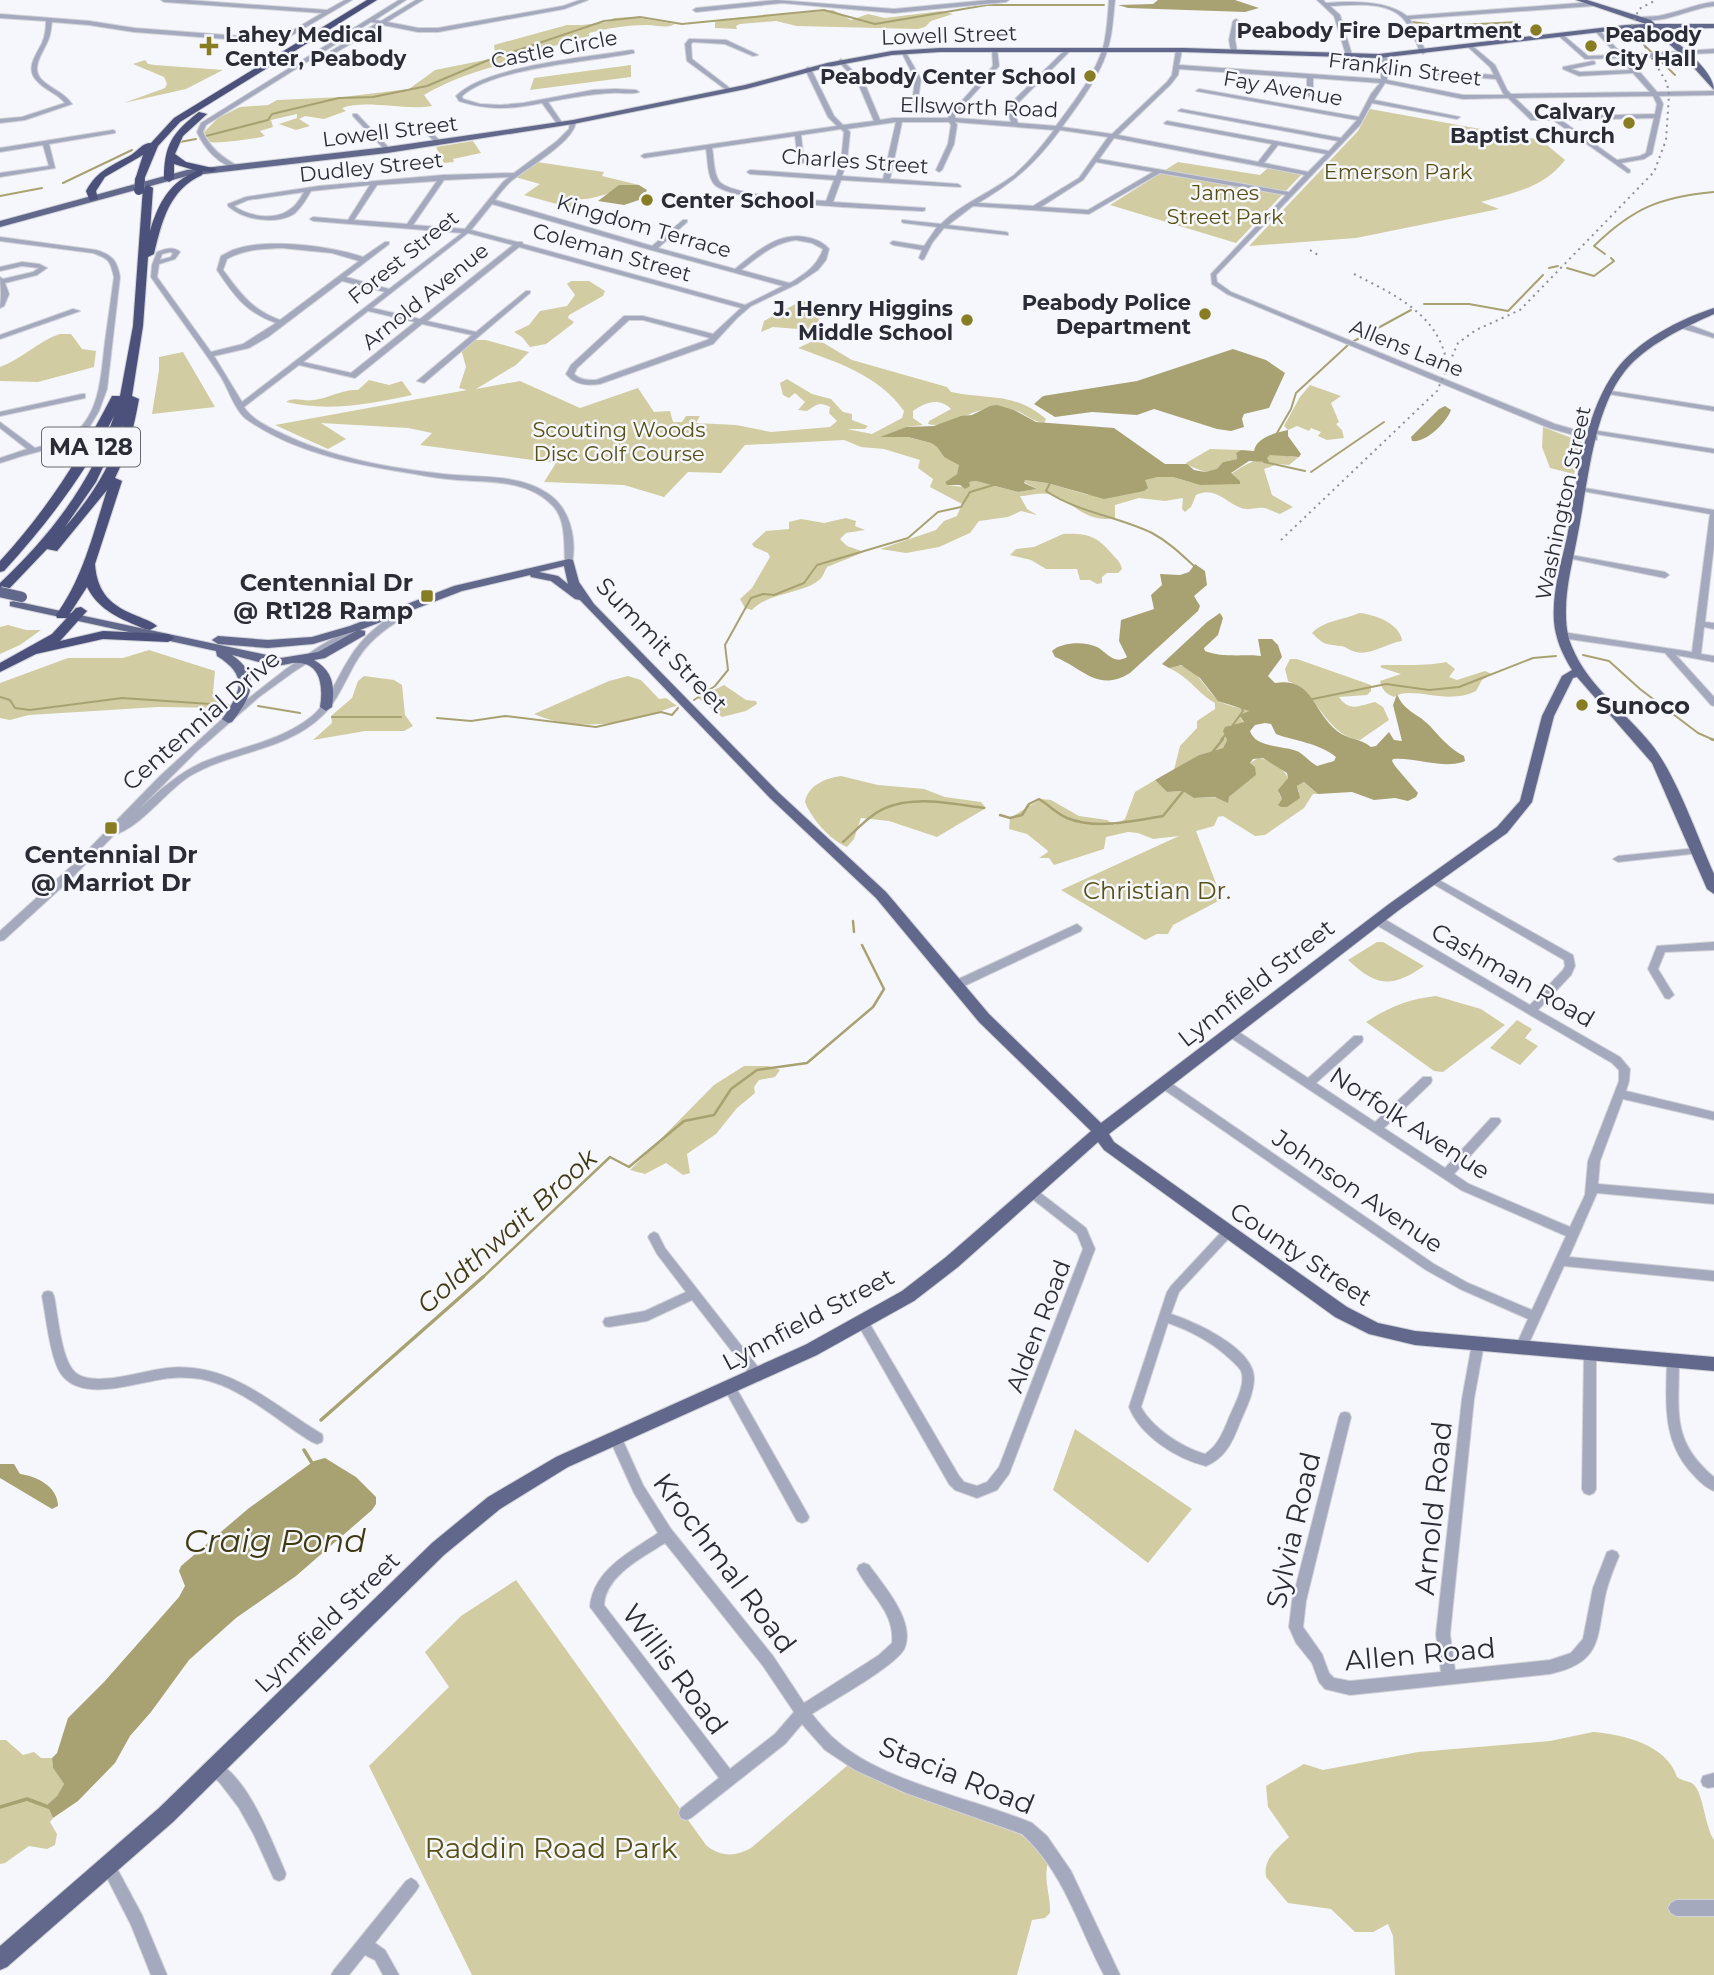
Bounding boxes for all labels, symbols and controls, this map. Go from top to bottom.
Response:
place label: Peabody Fire Department [1237,18,1522,43]
street label: Lowell Street [881,20,1017,50]
place label: Lahey Medical Center, Peabody [225,22,407,71]
marker: Peabody Fire Department [1528,22,1544,38]
place label: Peabody City Hall [1605,22,1702,71]
street label: Castle Circle [489,24,619,74]
marker: Lahey Medical Center, Peabody [199,36,219,56]
marker: Peabody City Hall [1583,38,1599,54]
street label: Franklin Street [1327,47,1483,91]
place label: Peabody Center School [820,64,1076,89]
street label: Fay Avenue [1221,65,1345,111]
marker: Peabody Center School [1082,68,1098,84]
street label: Ellsworth Road [899,92,1059,122]
place label: Calvary Baptist Church [1450,99,1615,148]
street label: Lowell Street [321,110,459,152]
marker: Calvary Baptist Church [1621,115,1637,131]
street label: Charles Street [781,143,929,179]
street label: Dudley Street [298,147,444,187]
park label: Emerson Park [1324,159,1473,184]
park label: James Street Park [1167,180,1284,229]
place label: Center School [661,188,815,213]
street label: Kingdom Terrace [554,189,734,263]
marker: Center School [639,192,655,208]
street label: Forest Street [343,205,463,309]
street label: Coleman Street [530,217,694,287]
street label: Arnold Avenue [357,237,493,355]
place label: Peabody Police Department [1022,290,1191,339]
place label: J. Henry Higgins Middle School [772,296,953,345]
marker: Peabody Police Department [1197,306,1213,322]
marker: J. Henry Higgins Middle School [959,312,975,328]
street label: Allens Lane [1346,314,1468,382]
street label: Washington Street [1530,404,1596,602]
park label: Scouting Woods Disc Golf Course [532,417,706,466]
road number: MA 128 [42,428,140,466]
place label: Centennial Dr @ Rt128 Ramp [233,568,413,625]
street label: Summit Street [590,571,734,719]
marker: Centennial Dr @ Rt128 Ramp [419,588,435,604]
street label: Centennial Drive [116,644,286,796]
place label: Sunoco [1596,691,1690,720]
marker: Sunoco [1574,697,1590,713]
marker: Centennial Dr @ Marriot Dr [103,820,119,836]
place label: Centennial Dr @ Marriot Dr [24,840,198,897]
park label: Christian Dr. [1083,876,1231,905]
street label: Lynnfield Street [1172,913,1340,1053]
street label: Cashman Road [1426,916,1600,1034]
street label: Norfolk Avenue [1325,1061,1495,1185]
street label: Johnson Avenue [1266,1123,1449,1259]
water label: Goldthwait Brook [410,1141,605,1320]
street label: County Street [1225,1196,1378,1312]
street label: Alden Road [999,1256,1077,1396]
street label: Lynnfield Street [717,1261,899,1376]
street label: Arnold Road [1407,1419,1459,1597]
street label: Sylvia Road [1258,1448,1328,1612]
street label: Krochmal Road [646,1466,804,1660]
water label: Craig Pond [184,1521,366,1560]
street label: Lynnfield Street [248,1545,406,1699]
street label: Willis Road [615,1597,735,1741]
street label: Allen Road [1343,1630,1497,1678]
street label: Stacia Road [874,1728,1040,1822]
park label: Raddin Road Park [425,1831,678,1865]

